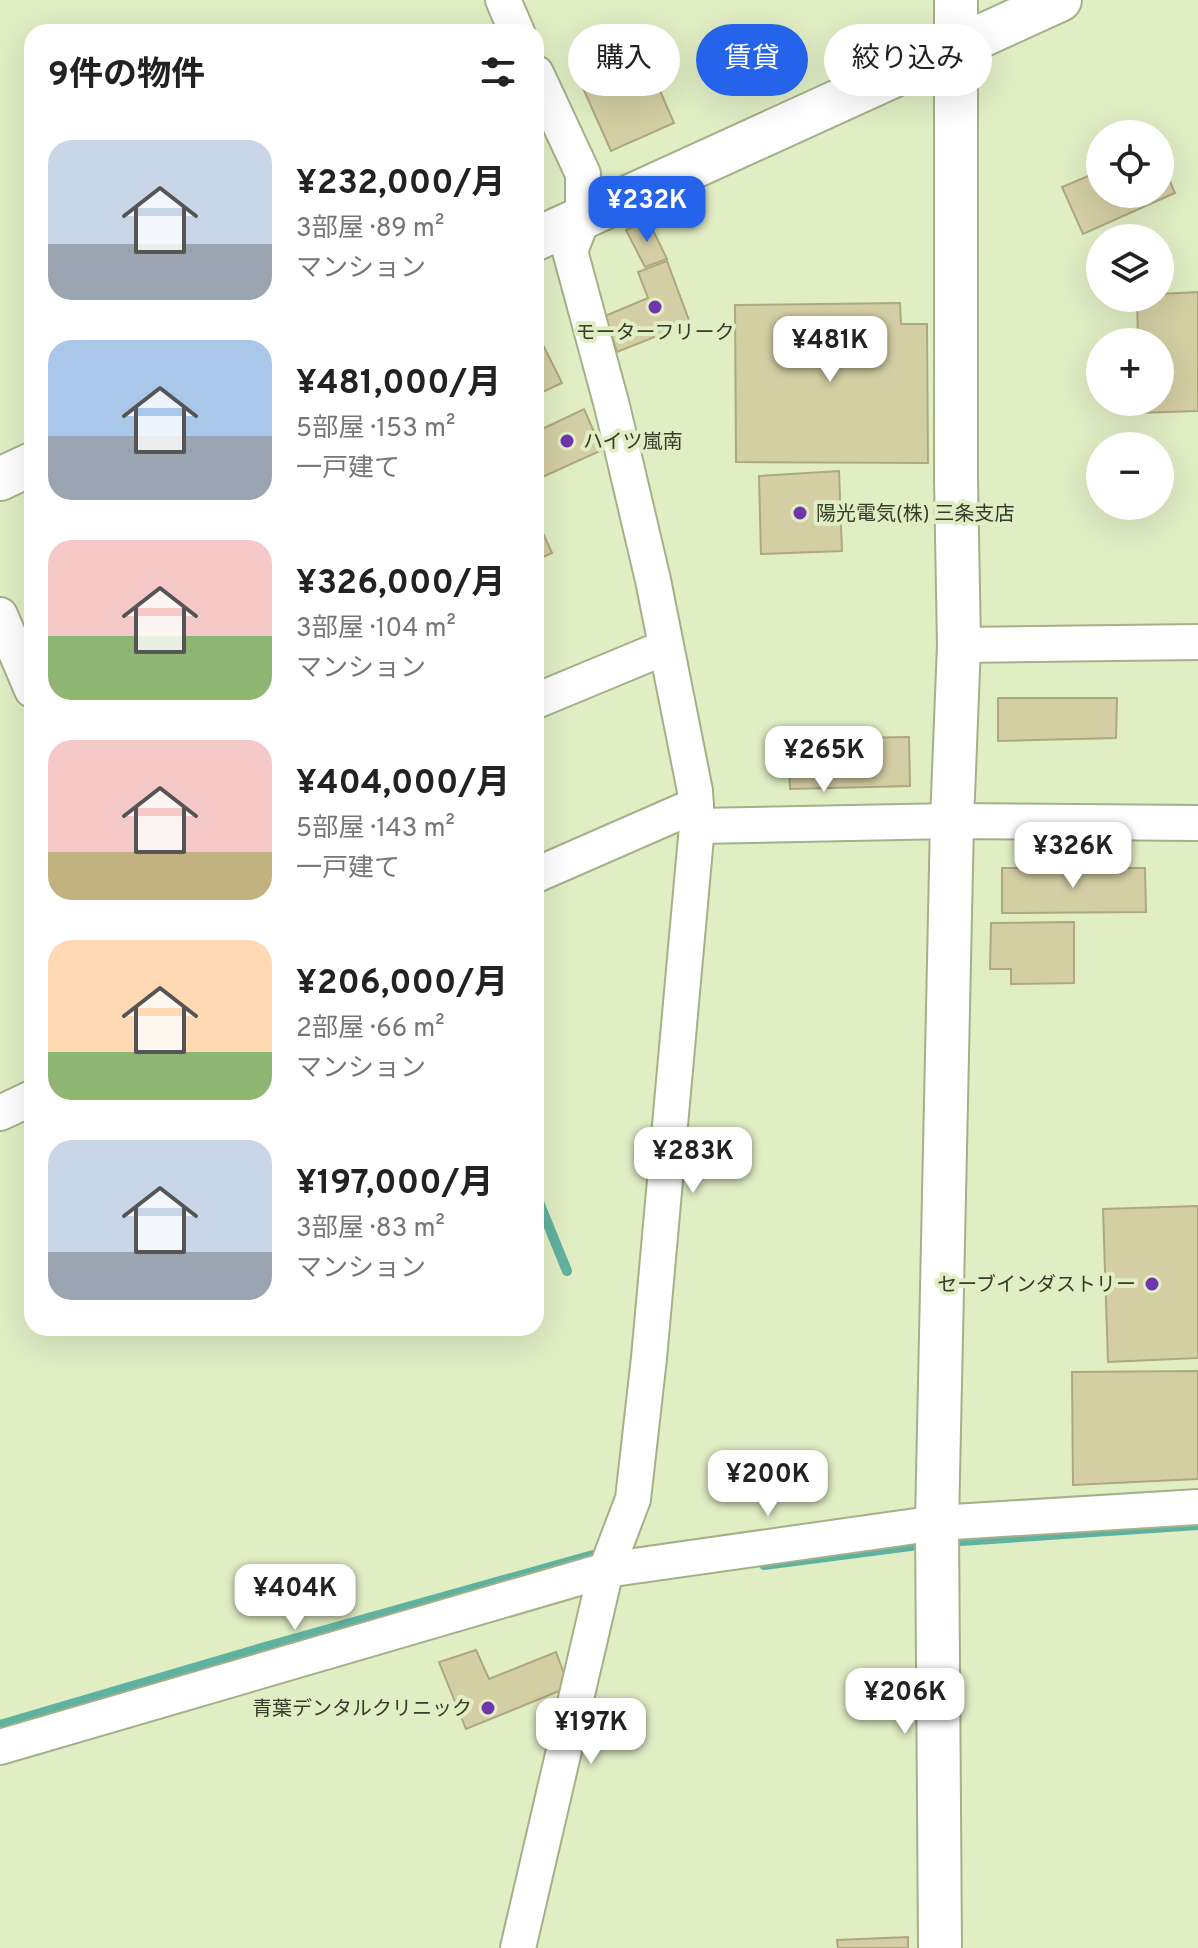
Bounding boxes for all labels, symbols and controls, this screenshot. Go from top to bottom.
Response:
chip: 購入 [568,24,680,96]
chip: 賃貸 [696,24,808,96]
chip: 絞り込み [824,24,992,96]
icon: filters [476,50,520,94]
text: 9件の物件 [48,55,205,98]
map controls [1086,120,1174,520]
button: locate [1086,120,1174,208]
text: ¥232,000/月 [296,163,505,206]
icon: home [112,172,208,268]
pin: ¥232K [591,176,703,244]
text: ¥232K [606,185,688,218]
text: 3部屋 · 89 m² [296,213,444,246]
button: layers [1086,224,1174,312]
text: マンション [296,253,426,286]
marker: モーターフリーク [646,298,664,316]
pin: ¥481K [774,316,886,384]
place label: モーターフリーク [576,321,734,347]
text: ¥481K [791,325,869,358]
button: + [1086,328,1174,416]
text: ¥481,000/月 [296,363,501,406]
icon: home [112,372,208,468]
text: 5部屋 · 153 m² [296,413,455,446]
place label: ハイツ嵐南 [583,430,683,456]
marker: ハイツ嵐南 [558,432,576,450]
button: − [1086,432,1174,520]
text: 一戸建て [296,453,400,486]
place label: 陽光電気(株) 三条支店 [816,502,1014,528]
marker: 陽光電気(株) 三条支店 [791,504,809,522]
text: ¥326,000/月 [296,563,506,606]
icon: home [112,572,208,668]
text: 3部屋 · 104 m² [296,613,456,646]
text: マンション [296,653,426,686]
pin: ¥265K [768,726,880,794]
text: ¥265K [783,735,865,768]
text: ¥404,000/月 [296,763,510,806]
icon: home [112,772,208,868]
text: 5部屋 · 143 m² [296,813,455,846]
pin: ¥326K [1017,822,1129,890]
text: ¥326K [1032,831,1114,864]
text: 一戸建て [296,853,400,886]
text: ¥206,000/月 [296,963,508,1006]
icon: home [112,972,208,1068]
text: 2部屋 · 66 m² [296,1013,445,1046]
text: マンション [296,1053,426,1086]
pin: ¥283K [637,1127,749,1195]
text: ¥283K [652,1136,734,1169]
text: ¥197,000/月 [296,1163,493,1206]
icon: home [112,1172,208,1268]
text: 3部屋 · 83 m² [296,1213,445,1246]
text: マンション [296,1253,426,1286]
place label: セーブインダストリー [937,1273,1136,1299]
marker: セーブインダストリー [1143,1275,1161,1293]
pin: ¥200K [712,1450,824,1518]
text: ¥200K [726,1459,810,1492]
pin: ¥404K [239,1564,351,1632]
text: ¥404K [253,1573,337,1606]
pin: ¥206K [849,1668,961,1736]
text: ¥206K [863,1677,947,1710]
place label: 青葉デンタルクリニック [252,1697,472,1723]
pin: ¥197K [535,1698,647,1766]
marker: 青葉デンタルクリニック [479,1699,497,1717]
text: ¥197K [554,1707,628,1740]

